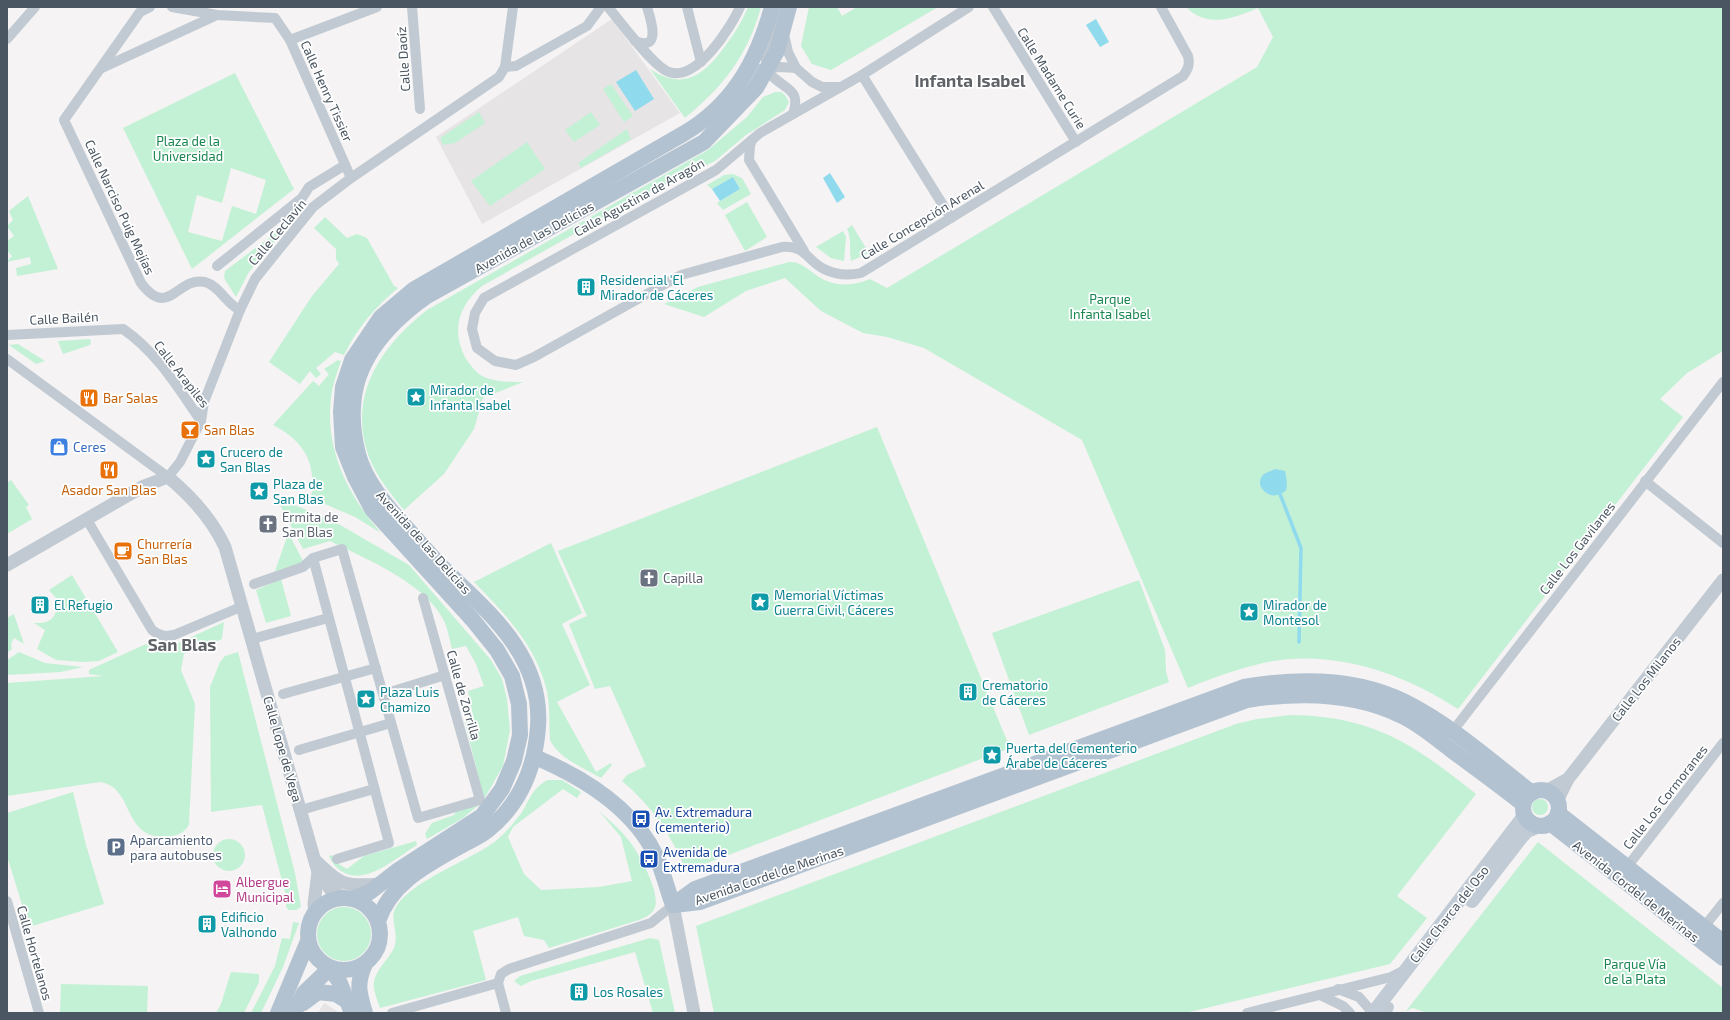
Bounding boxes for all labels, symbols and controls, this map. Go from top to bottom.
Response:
street label: Calle Madame Curie [1014,24,1090,132]
street label: Calle Daoíz [393,26,413,92]
street label: Calle Henry Tissier [297,38,357,144]
district label: Infanta Isabel [914,70,1026,90]
park label: Plaza de la Universidad [153,133,223,164]
street label: Calle Narciso Puig Mejías [82,137,158,277]
street label: Calle Agustina de Aragón [571,154,707,240]
street label: Calle Concepción Arenal [857,177,987,263]
street label: Calle Ceclavín [245,196,309,268]
street label: Avenida de las Delicias [472,198,596,276]
place label: Residencial 'El Mirador de Cáceres [600,272,713,303]
building icon: Residencial 'El Mirador de Cáceres [575,276,597,298]
park label: Parque Infanta Isabel [1070,291,1151,322]
street label: Calle Bailén [29,308,99,328]
street label: Calle Arapiles [151,337,213,411]
place label: Mirador de Infanta Isabel [430,382,511,413]
place icon: Mirador de Infanta Isabel [405,386,427,408]
restaurant icon: Bar Salas [78,387,100,409]
place label: Bar Salas [103,390,158,406]
bar icon: San Blas [179,419,201,441]
place label: San Blas [204,422,255,438]
shop icon: Ceres [48,436,70,458]
place label: Ceres [73,439,106,455]
place label: Crucero de San Blas [220,444,283,475]
place icon: Crucero de San Blas [195,448,217,470]
restaurant icon: Asador San Blas [98,459,120,481]
place label: Plaza de San Blas [273,476,324,507]
place icon: Plaza de San Blas [248,480,270,502]
place label: Asador San Blas [61,482,157,498]
street label: Avenida de las Delicias [373,487,475,597]
street label: Calle Los Gavilanes [1536,498,1618,598]
place label: Ermita de San Blas [282,509,339,540]
church icon: Ermita de San Blas [257,513,279,535]
place label: Churrería San Blas [137,536,192,567]
cafe icon: Churrería San Blas [112,540,134,562]
church icon: Capilla [638,567,660,589]
place label: Capilla [663,570,703,586]
place label: Memorial Víctimas Guerra Civil, Cáceres [774,587,894,618]
place icon: Memorial Víctimas Guerra Civil, Cáceres [749,591,771,613]
building icon: El Refugio [29,594,51,616]
place label: El Refugio [54,597,113,613]
place label: Mirador de Montesol [1263,597,1327,628]
place icon: Mirador de Montesol [1238,601,1260,623]
district label: San Blas [148,634,216,654]
street label: Calle Los Milanos [1608,634,1684,724]
street label: Calle de Zorrilla [444,648,484,742]
place label: Crematorio de Cáceres [982,677,1048,708]
building icon: Crematorio de Cáceres [957,681,979,703]
place label: Plaza Luis Chamizo [380,684,439,715]
place icon: Plaza Luis Chamizo [355,688,377,710]
street label: Calle Lope de Vega [260,694,306,804]
place label: Puerta del Cementerio Árabe de Cáceres [1006,740,1137,771]
street label: Calle Los Cormoranes [1619,742,1711,852]
place icon: Puerta del Cementerio Árabe de Cáceres [981,744,1003,766]
place label: Av. Extremadura (cementerio) [655,804,752,835]
bus stop icon: Av. Extremadura (cementerio) [630,808,652,830]
place label: Aparcamiento para autobuses [130,832,222,863]
parking icon: Aparcamiento para autobuses [105,836,127,858]
street label: Avenida Cordel de Merinas [1570,837,1702,945]
street label: Avenida Cordel de Merinas [693,842,845,908]
place label: Avenida de Extremadura [663,844,740,875]
bus stop icon: Avenida de Extremadura [638,848,660,870]
street label: Calle Charca del Oso [1406,862,1492,966]
place label: Albergue Municipal [236,874,294,905]
hotel icon: Albergue Municipal [211,878,233,900]
street label: Calle Hortelanos [14,904,56,1002]
place label: Edificio Valhondo [221,909,277,940]
building icon: Edificio Valhondo [196,913,218,935]
park label: Parque Vía de la Plata [1604,956,1666,987]
building icon: Los Rosales [568,981,590,1003]
place label: Los Rosales [593,984,663,1000]

